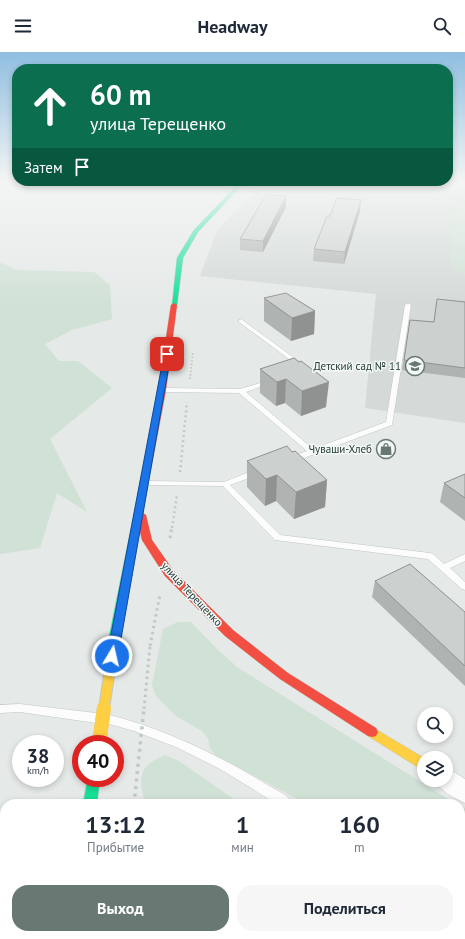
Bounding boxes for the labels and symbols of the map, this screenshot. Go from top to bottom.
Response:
pin [150,337,184,371]
school or university icon: Детский сад № 11 [404,355,426,377]
place label: Детский сад № 11 [313,359,401,373]
shop icon: Чуваши-Хлеб [375,438,397,460]
place label: Чуваши-Хлеб [308,442,372,456]
street label: улица Терещенко [158,559,226,629]
position arrow [91,635,133,677]
speed limit sign: 40 [72,735,124,787]

